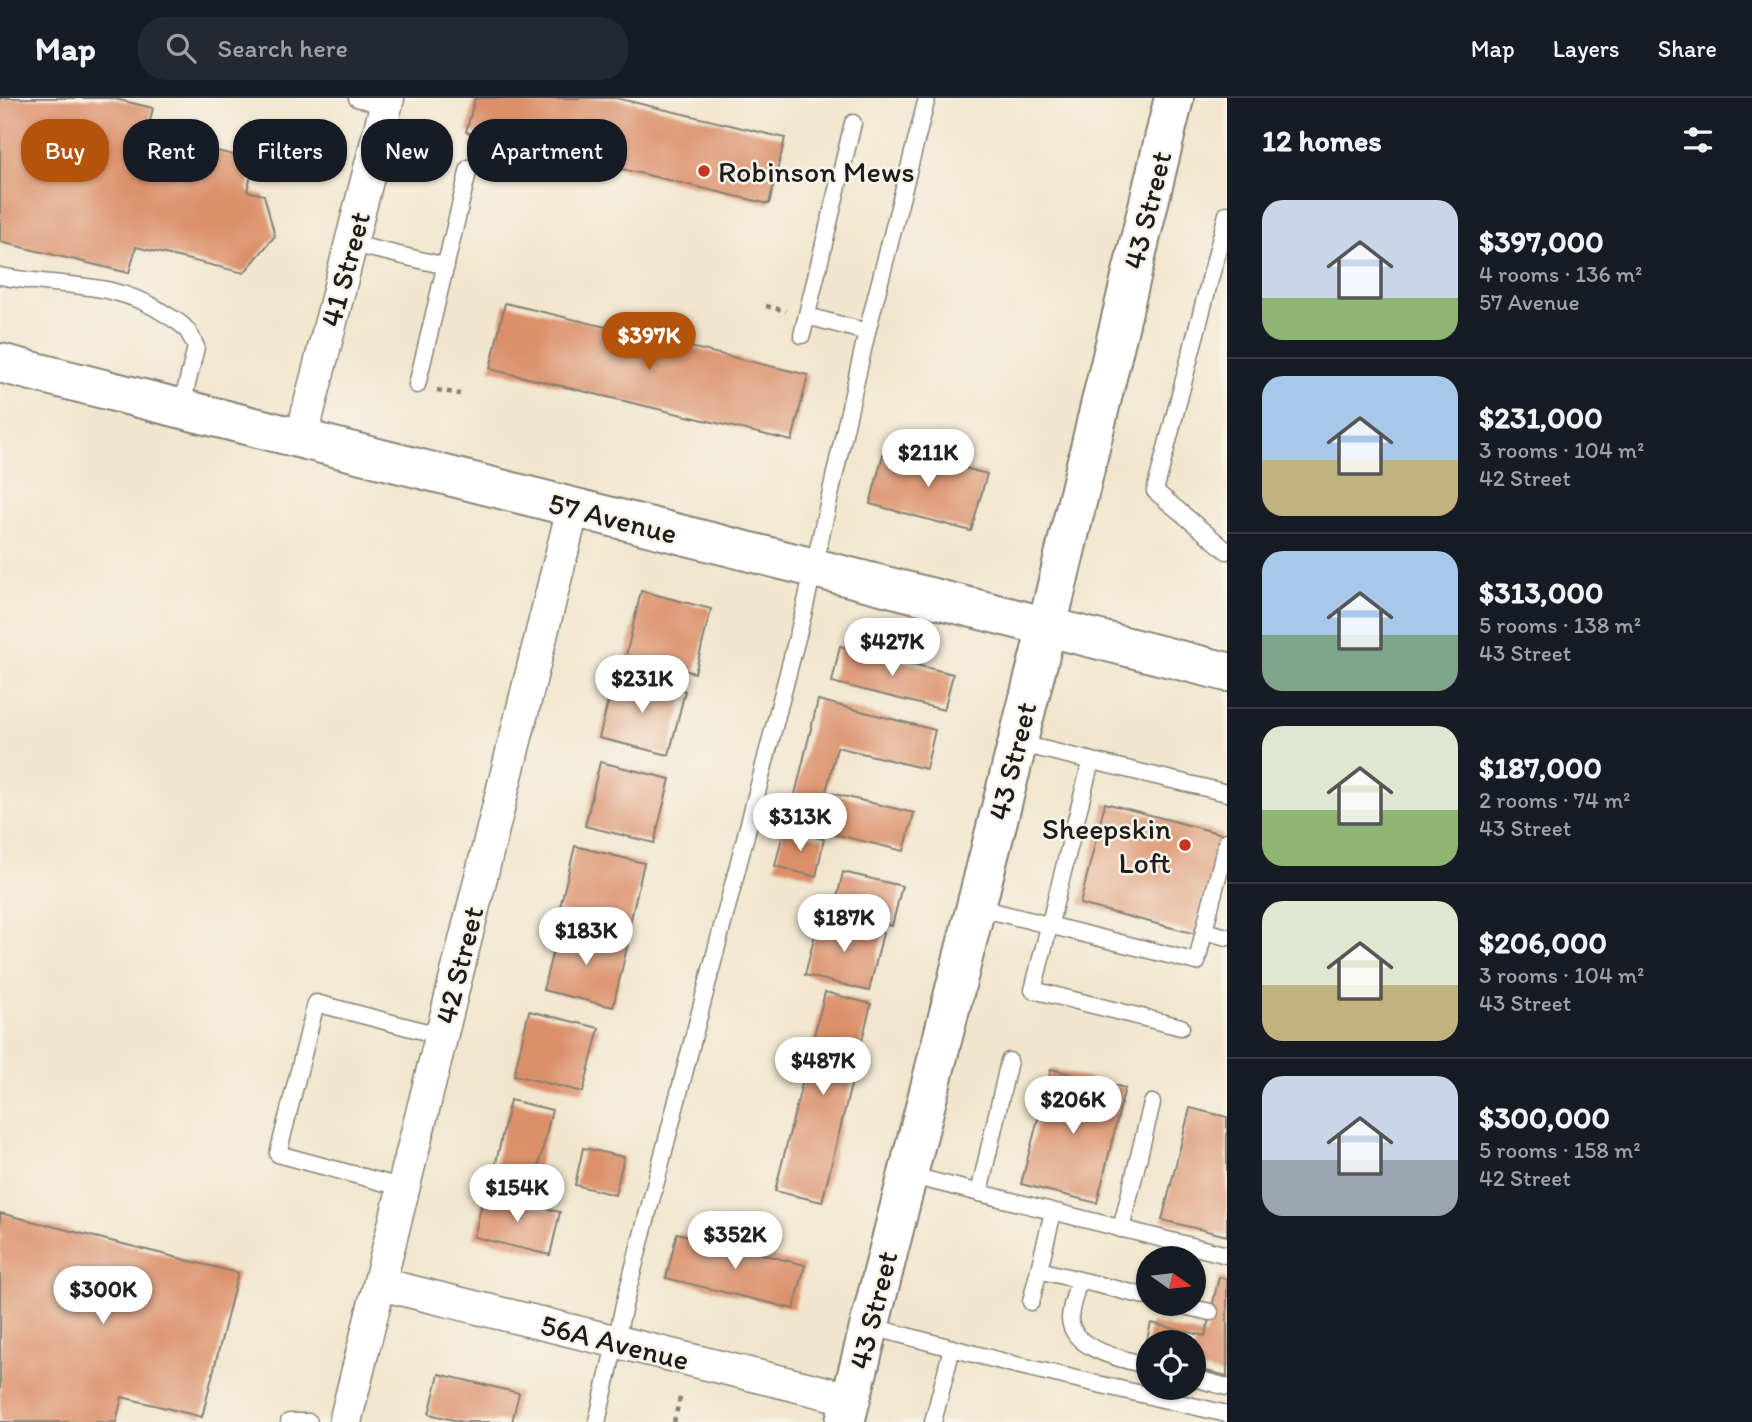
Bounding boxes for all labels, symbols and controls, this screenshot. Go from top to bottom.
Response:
search box [138,17,628,80]
text: Map [35,29,96,68]
icon: search [162,29,200,67]
text: Search here [218,32,348,64]
text: Map [1471,34,1515,63]
text: Layers [1553,34,1620,63]
text: Share [1658,34,1717,63]
chip: Buy [21,119,109,182]
chip: Rent [123,119,219,182]
chip: Filters [233,119,347,182]
chip: New [361,119,453,182]
chip: Apartment [467,119,627,182]
icon: filters [1679,121,1717,159]
text: 12 homes [1262,122,1382,159]
street label: 43 Street [1114,147,1180,273]
place label: Robinson Mews [718,153,915,190]
marker: Robinson Mews [696,163,712,179]
street label: 41 Street [312,207,378,331]
text: $397,000 [1479,223,1604,260]
icon: home [1318,228,1402,312]
text: 4 rooms · 136 m² [1479,260,1642,288]
text: 57 Avenue [1479,288,1580,316]
pin: $397K [600,313,698,372]
text: $397K [618,321,680,349]
text: $231,000 [1479,399,1603,436]
icon: home [1318,404,1402,488]
pin: $211K [879,430,977,489]
text: 3 rooms · 104 m² [1479,436,1644,464]
text: $211K [898,438,958,466]
text: 42 Street [1479,464,1571,492]
street label: 57 Avenue [545,484,681,552]
text: $313,000 [1479,574,1603,611]
icon: home [1318,579,1402,663]
text: 5 rooms · 138 m² [1479,611,1641,639]
pin: $427K [843,618,941,678]
text: $427K [860,627,924,655]
text: 43 Street [1479,639,1571,667]
pin: $231K [593,656,691,715]
text: $231K [611,664,673,692]
street label: 43 Street [979,698,1045,824]
text: $187,000 [1479,749,1602,786]
icon: home [1318,754,1402,838]
text: 2 rooms · 74 m² [1479,786,1631,814]
pin: $313K [751,794,849,853]
text: $313K [769,802,831,830]
place label: Sheepskin Loft [1042,810,1171,881]
text: 43 Street [1479,814,1571,842]
marker: Sheepskin Loft [1177,837,1193,853]
pin: $187K [795,894,893,954]
street label: 42 Street [427,902,491,1028]
text: $187K [813,903,875,931]
pin: $183K [537,908,635,967]
text: $183K [555,916,617,944]
text: $206,000 [1479,924,1607,961]
icon: home [1318,929,1402,1013]
text: 3 rooms · 104 m² [1479,961,1644,989]
text: 43 Street [1479,989,1571,1017]
pin: $487K [774,1038,872,1097]
text: $487K [791,1046,855,1074]
pin: $206K [1024,1076,1122,1136]
text: $206K [1041,1085,1105,1113]
text: $300,000 [1479,1099,1610,1136]
icon: home [1318,1104,1402,1188]
text: 5 rooms · 158 m² [1479,1136,1641,1164]
pin: $154K [468,1164,566,1224]
text: 42 Street [1479,1164,1571,1192]
text: $154K [486,1173,548,1201]
pin: $352K [686,1212,784,1271]
text: $352K [703,1220,767,1248]
north arrow [1136,1246,1206,1316]
map controls [1136,1246,1206,1400]
street label: 43 Street [840,1247,906,1373]
pin: $300K [54,1266,152,1326]
text: $300K [69,1275,137,1303]
street label: 56A Avenue [537,1306,693,1378]
button: locate [1136,1330,1206,1400]

